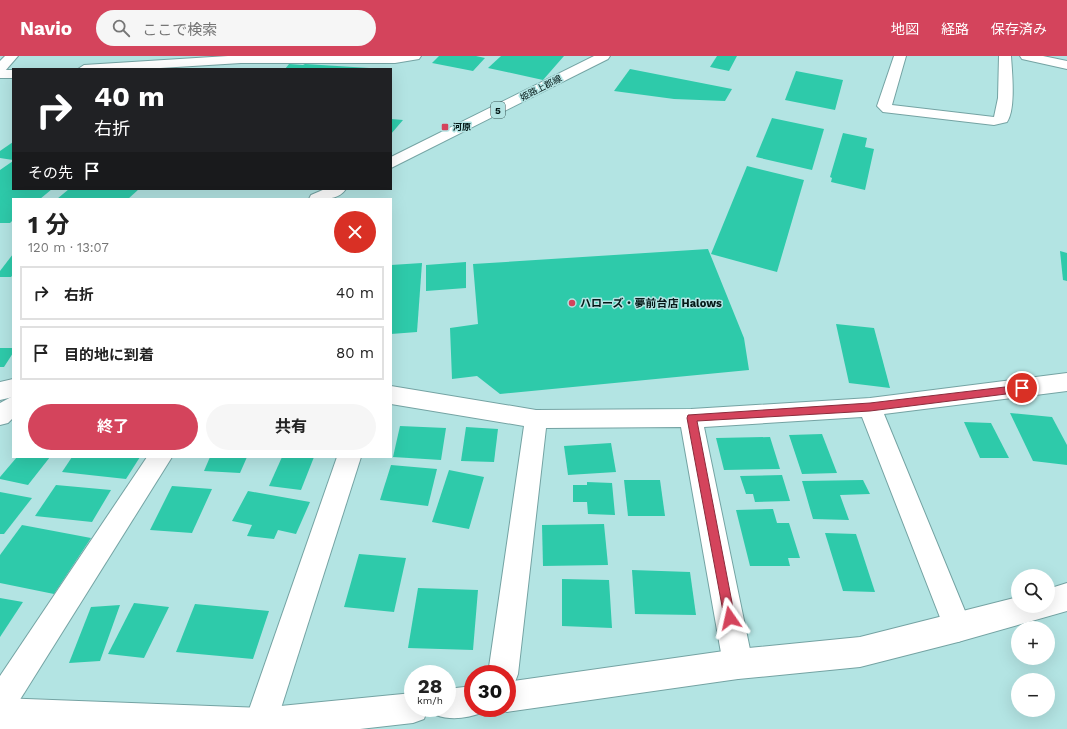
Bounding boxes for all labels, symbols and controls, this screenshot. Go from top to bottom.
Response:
search box [96,10,376,46]
text: Navio [20,17,72,40]
icon: search [110,17,132,39]
text: ここで検索 [142,21,217,39]
text: 地図 [891,21,919,37]
text: 経路 [941,21,969,37]
text: 保存済み [991,21,1047,37]
street label: 姫路上郡線 [519,73,564,103]
text: 40 m [94,80,164,113]
icon: right [28,84,80,136]
road number: 5 [491,102,505,118]
text: 右折 [94,118,130,139]
marker: 河原 [440,122,450,132]
place label: 河原 [452,122,471,132]
icon: arrive [81,160,103,182]
text: その先 [28,164,73,182]
text: 1 分 [28,211,69,239]
button: close [334,211,376,253]
text: 120 m · 13:07 [28,240,109,255]
icon: right [30,282,52,304]
text: 40 m [336,284,374,302]
text: 右折 [64,286,94,304]
place label: ハローズ・夢前台店 Halows [580,297,722,310]
marker: ハローズ・夢前台店 Halows [567,298,577,308]
icon: arrive [30,342,52,364]
text: 80 m [336,344,374,362]
text: 目的地に到着 [64,346,154,364]
pin [1005,371,1039,405]
icon: arrive [1011,377,1033,399]
button: 終了 [28,404,198,450]
button: 共有 [206,404,376,450]
map controls [1011,569,1055,717]
button: search [1011,569,1055,613]
position arrow [709,597,751,639]
button: + [1011,621,1055,665]
speed limit sign: 30 [464,665,516,717]
button: − [1011,673,1055,717]
text: 28 [418,674,442,698]
text: km/h [417,695,443,706]

